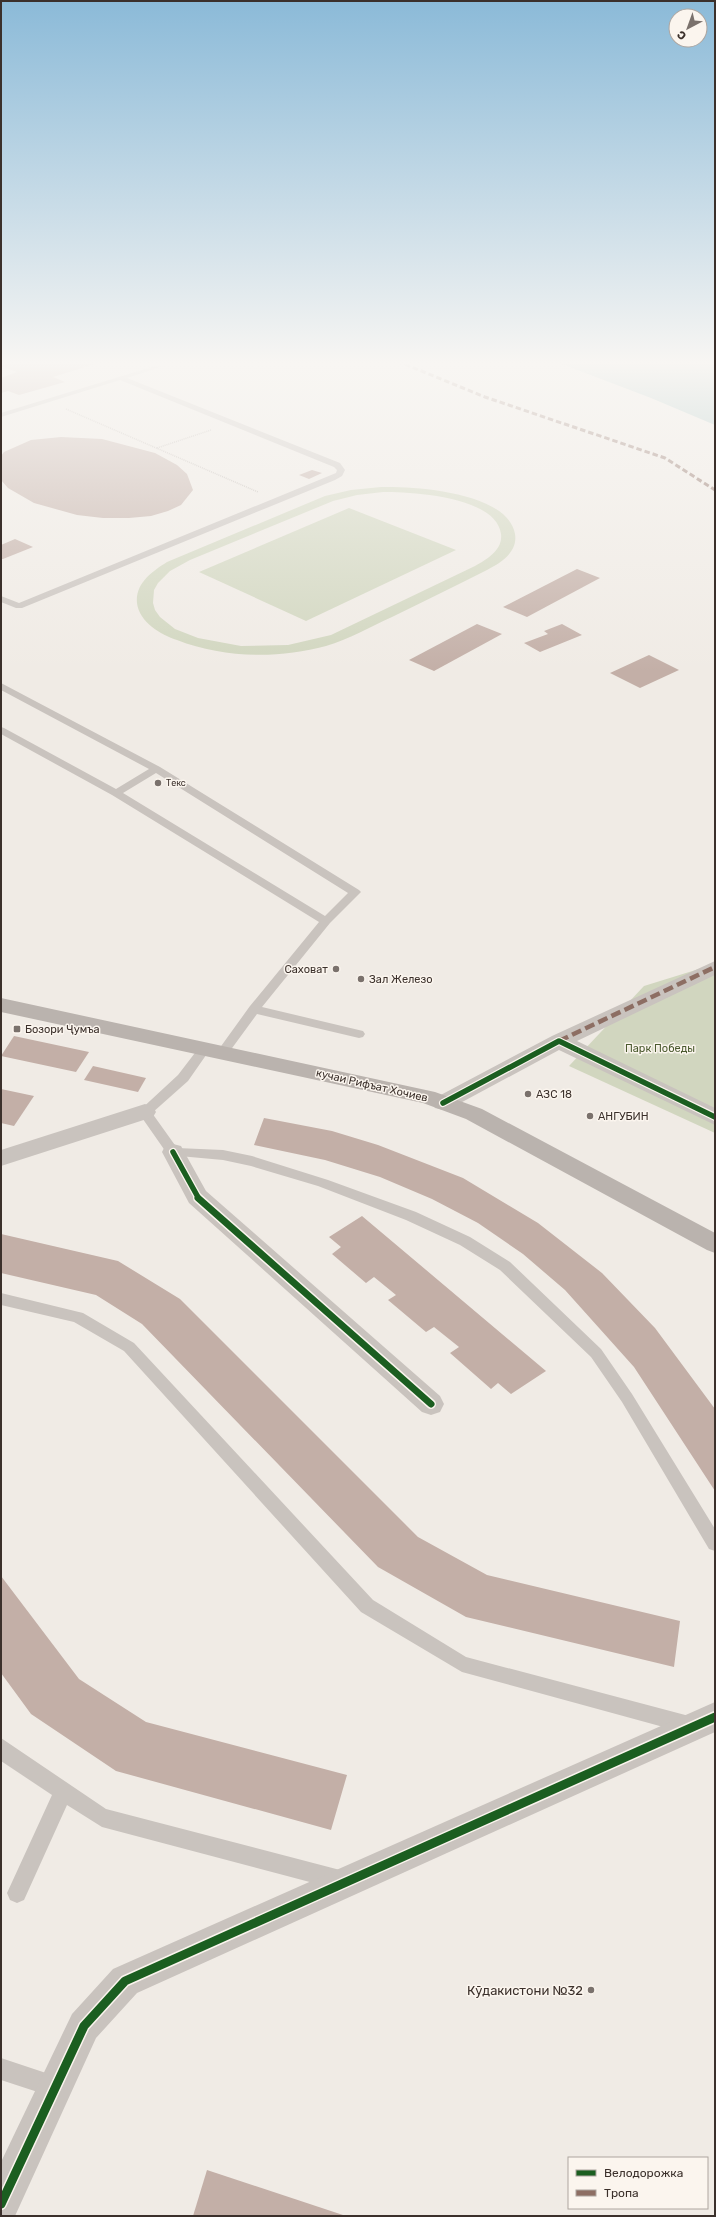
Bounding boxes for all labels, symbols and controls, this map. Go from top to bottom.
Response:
north arrow [668,8,708,48]
text: С [674,28,689,43]
marker: Текс [153,778,163,788]
place label: Текс [166,778,186,788]
place label: Саховат [284,963,328,976]
marker: Саховат [331,964,341,974]
place label: Зал Железо [369,973,432,986]
marker: Зал Железо [356,974,366,984]
place label: Бозори Ҷумъа [25,1023,100,1036]
marker: Бозори Ҷумъа [12,1024,22,1034]
park label: Парк Победы [625,1042,695,1055]
street label: кучаи Рифъат Хочиев [315,1066,429,1105]
place label: АЗС 18 [536,1088,572,1101]
marker: АЗС 18 [523,1089,533,1099]
place label: АНГУБИН [598,1110,649,1123]
marker: АНГУБИН [585,1111,595,1121]
place label: Кӯдакистони №32 [467,1983,583,1998]
marker: Кӯдакистони №32 [586,1985,596,1995]
legend [568,2157,708,2209]
text: Велодорожка [604,2166,683,2180]
text: Тропа [604,2186,639,2200]

